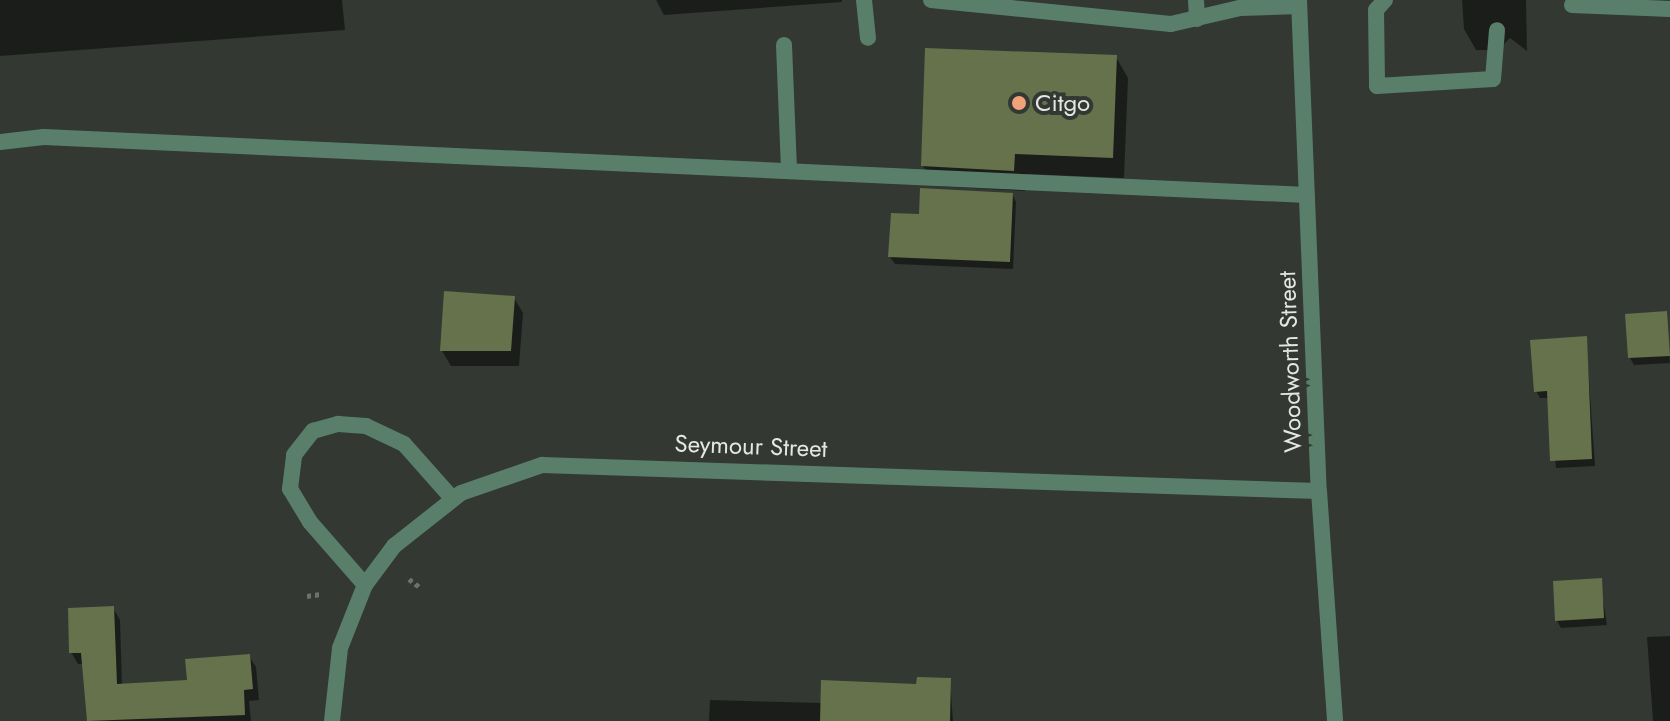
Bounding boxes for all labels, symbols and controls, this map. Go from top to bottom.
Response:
place label: Citgo [1035,89,1090,117]
marker: Citgo [1010,94,1028,112]
street label: Woodworth Street [1272,271,1308,453]
street label: Seymour Street [674,429,828,463]

